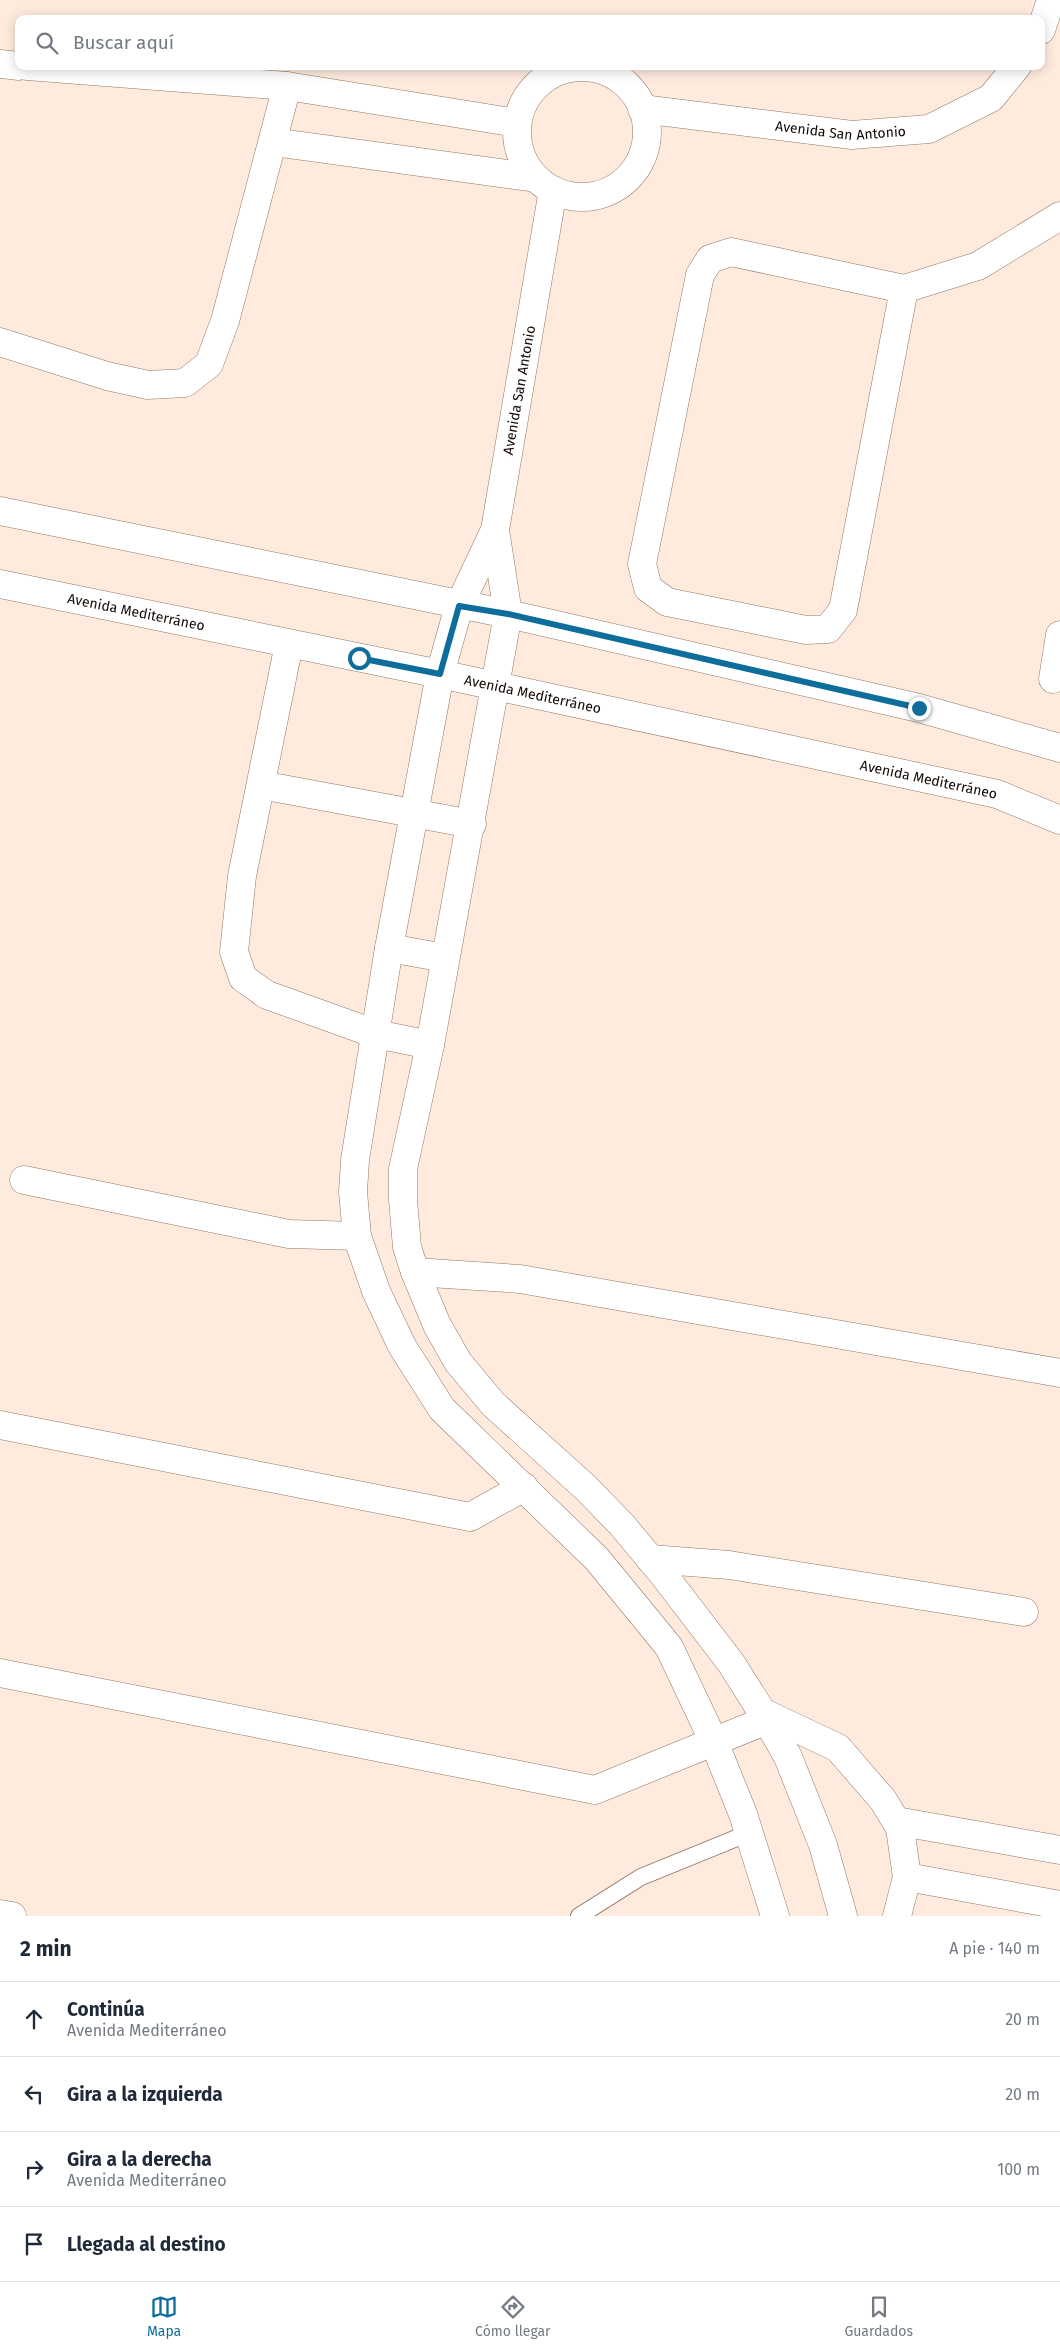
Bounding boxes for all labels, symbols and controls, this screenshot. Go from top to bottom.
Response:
search box [15,15,1045,70]
icon: search [33,29,61,57]
text: Buscar aquí [73,31,174,54]
street label: Avenida San Antonio [774,118,907,144]
street label: Avenida San Antonio [500,324,539,456]
street label: Avenida Mediterráneo [66,590,206,635]
route start [348,647,371,670]
street label: Avenida Mediterráneo [463,671,603,718]
route end [908,697,931,720]
street label: Avenida Mediterráneo [858,757,999,803]
text: 2 min [20,1936,72,1962]
text: A pie · 140 m [949,1939,1040,1958]
text: Continúa [67,1998,145,2021]
icon: ahead [20,2005,48,2033]
text: 20 m [1005,2010,1040,2029]
text: Avenida Mediterráneo [67,2021,227,2040]
icon: left [20,2080,48,2108]
text: Gira a la izquierda [67,2083,223,2106]
text: 20 m [1005,2085,1040,2104]
text: Gira a la derecha [67,2148,212,2171]
icon: right [20,2155,48,2183]
text: 100 m [997,2160,1040,2179]
text: Avenida Mediterráneo [67,2171,227,2190]
icon: arrive [20,2230,48,2258]
text: Llegada al destino [67,2233,226,2256]
tab: Mapa [147,2293,181,2340]
tab: Cómo llegar [475,2293,551,2340]
tab: Guardados [844,2293,913,2340]

